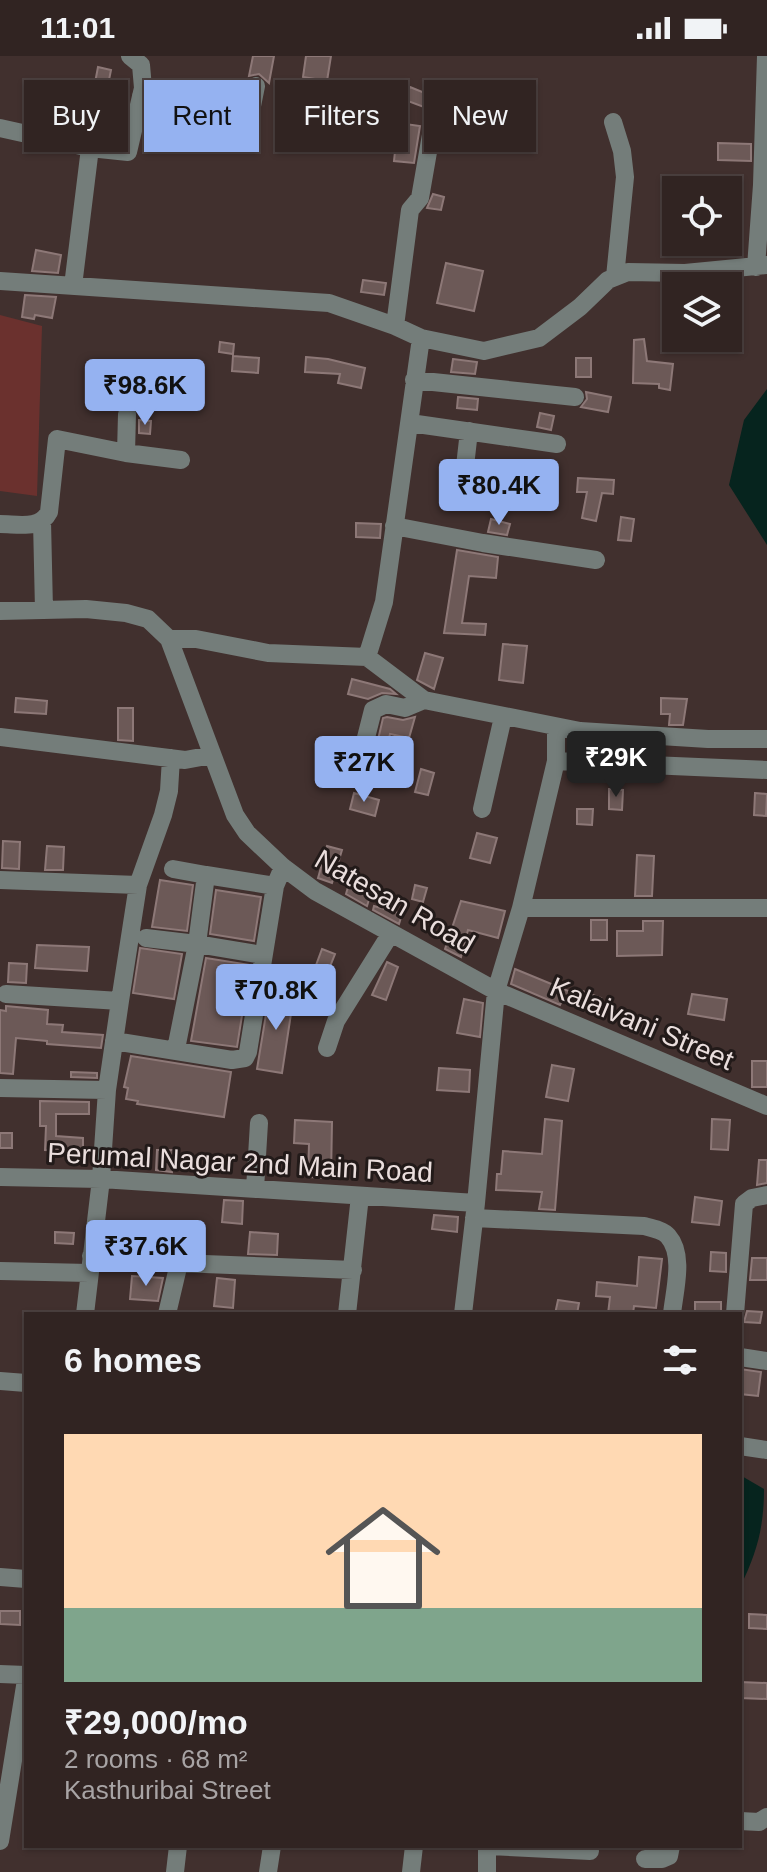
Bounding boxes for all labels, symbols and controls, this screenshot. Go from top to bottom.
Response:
text: 11:01 [40,11,115,44]
chip: Buy [24,80,128,152]
chip: Rent [144,80,259,152]
chip: Filters [275,80,408,152]
chip: New [424,80,536,152]
map controls [662,176,742,352]
button: locate [662,176,742,256]
button: layers [662,272,742,352]
pin: ₹98.6K [80,359,210,427]
text: ₹98.6K [103,370,187,400]
pin: ₹80.4K [434,459,564,527]
text: ₹80.4K [457,470,541,500]
pin: ₹29K [569,731,663,799]
pin: ₹27K [317,736,411,804]
text: ₹29K [585,742,647,772]
text: ₹27K [333,747,395,777]
street label: Natesan Road [309,843,480,960]
pin: ₹70.8K [211,964,341,1032]
street label: Kalaivani Street [545,971,738,1076]
text: ₹70.8K [234,975,318,1005]
street label: Perumal Nagar 2nd Main Road [46,1137,434,1188]
pin: ₹37.6K [81,1220,211,1288]
text: ₹37.6K [104,1231,188,1261]
icon: filters [658,1338,702,1382]
text: 6 homes [64,1341,202,1379]
icon: home [311,1486,455,1630]
text: ₹29,000/mo [64,1703,248,1741]
text: 2 rooms · 68 m² [64,1744,248,1774]
text: Kasthuribai Street [64,1775,271,1805]

